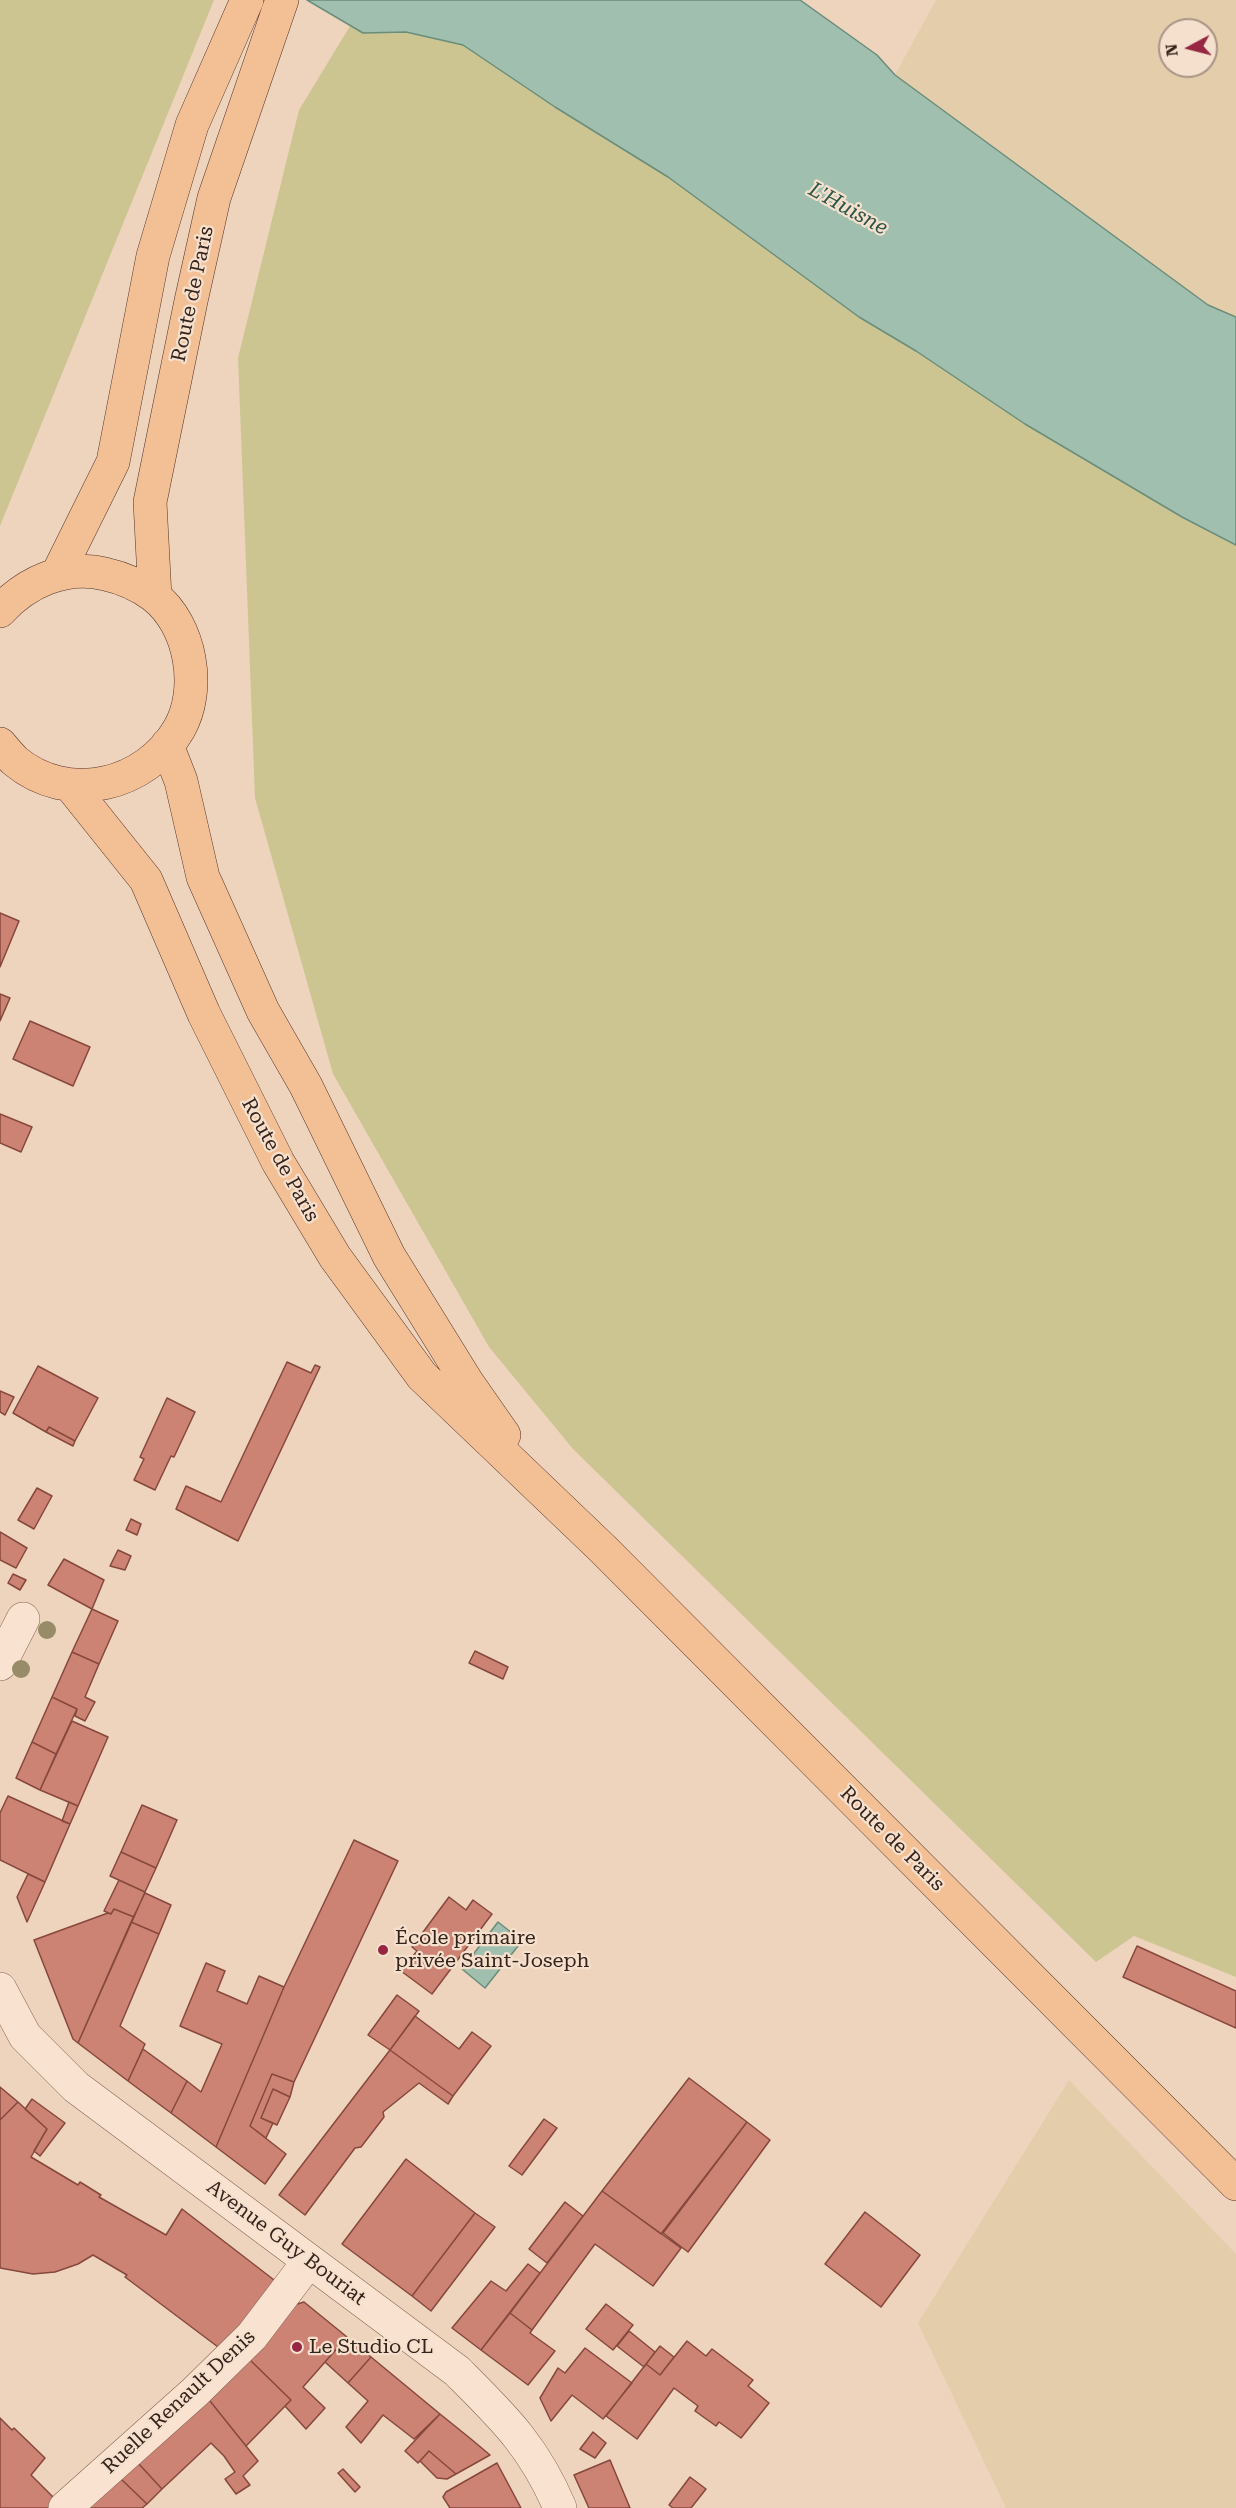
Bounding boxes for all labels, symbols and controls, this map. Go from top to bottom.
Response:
north arrow [1158,18,1218,78]
text: N [1161,43,1182,57]
water label: L'Huisne [804,177,892,241]
street label: Route de Paris [167,224,219,364]
street label: Route de Paris [236,1094,324,1226]
street label: Route de Paris [835,1782,949,1896]
place label: École primaire privée Saint-Joseph [395,1926,589,1973]
marker: École primaire privée Saint-Joseph [376,1943,390,1957]
street label: Avenue Guy Bouriat [202,2175,370,2311]
street label: Ruelle Renault Denis [98,2325,260,2479]
place label: Le Studio CL [309,2335,433,2359]
marker: Le Studio CL [290,2340,304,2354]

